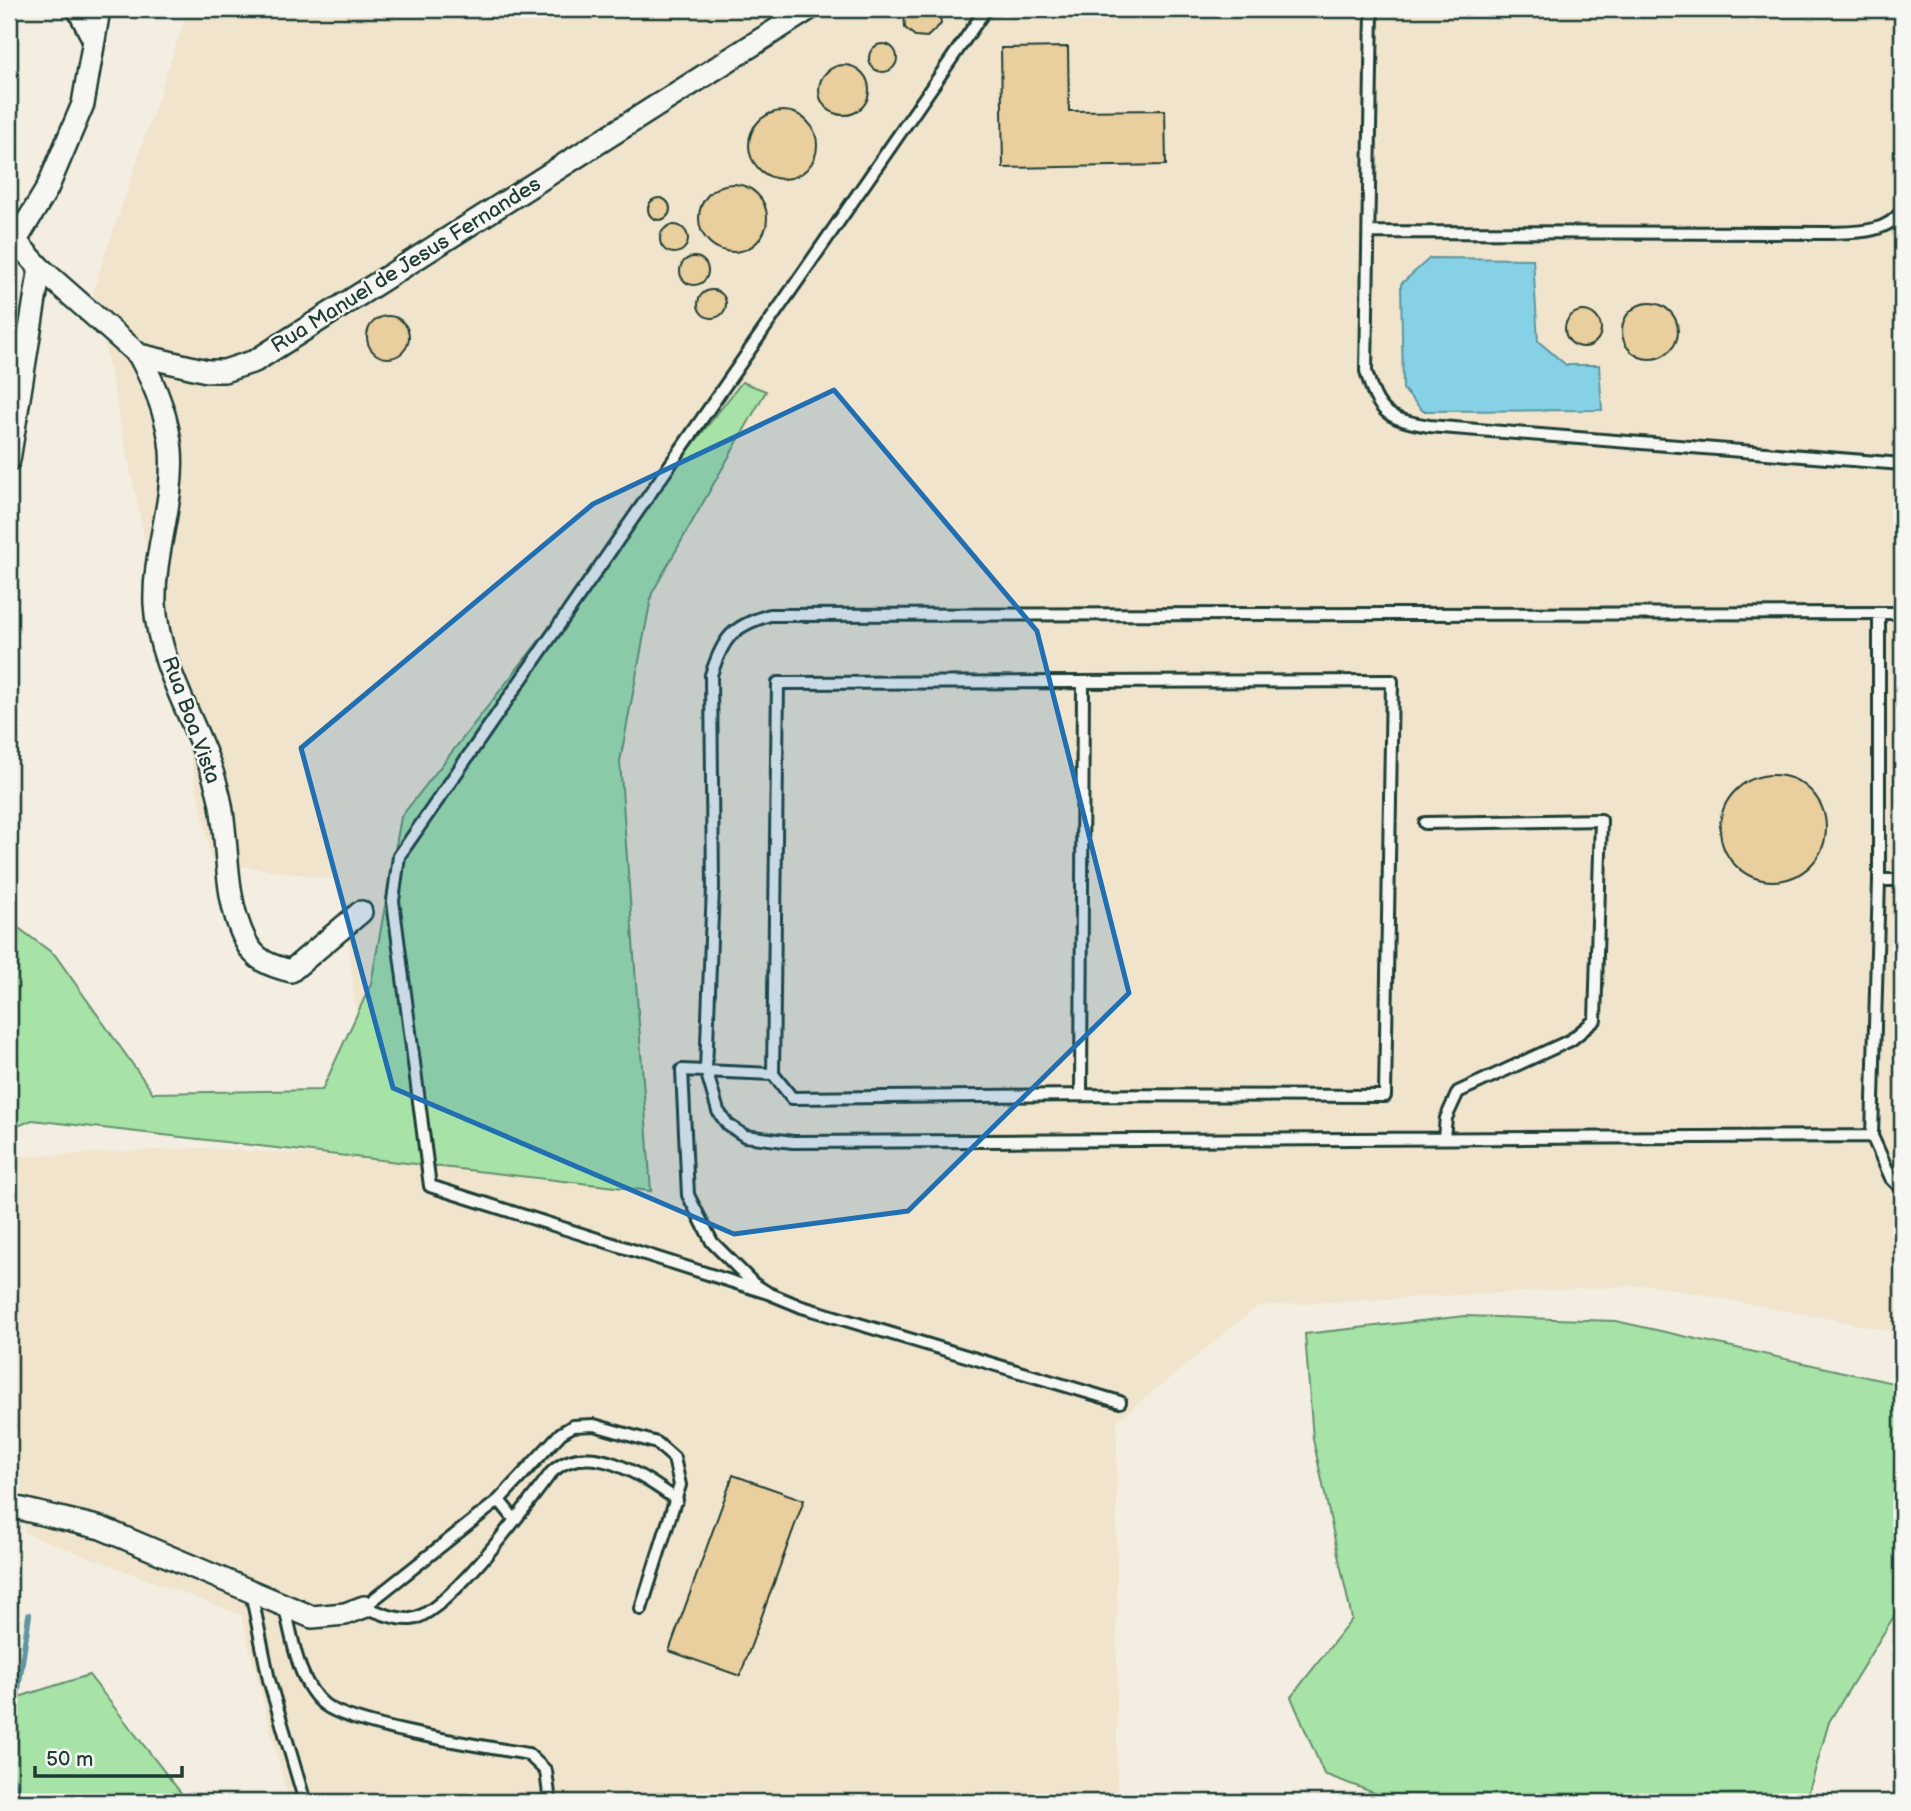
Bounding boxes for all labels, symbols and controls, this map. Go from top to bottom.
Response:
street label: Rua Manuel de Jesus Fernandes [267,171,545,359]
street label: Rua Boa Vista [156,653,226,787]
scale bar [35,1734,182,1778]
text: 50 m [46,1747,93,1772]

